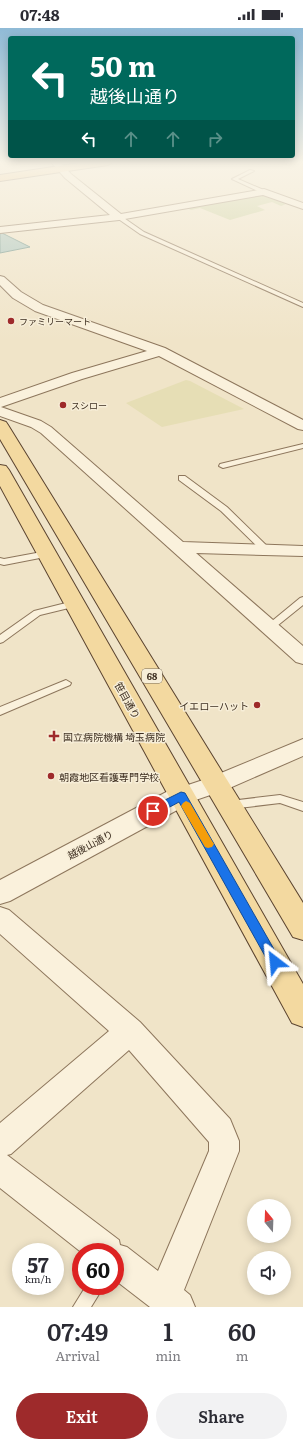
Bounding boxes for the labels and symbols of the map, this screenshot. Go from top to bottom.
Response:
place label: ファミリーマート [19,314,91,328]
marker: ファミリーマート [6,316,16,326]
place label: スシロー [71,398,107,412]
marker: スシロー [58,400,68,410]
road number: 68 [142,669,162,683]
street label: 笹目通り [112,679,144,721]
place label: イエローハット [179,698,249,713]
marker: イエローハット [252,700,262,710]
place label: 国立病院機構 埼玉病院 [63,729,165,744]
marker: 国立病院機構 埼玉病院 [48,730,60,742]
place label: 朝霞地区看護専門学校 [59,769,159,784]
marker: 朝霞地区看護専門学校 [46,771,56,781]
pin [136,794,170,828]
street label: 越後山通り [64,826,116,862]
position arrow [254,941,296,983]
north arrow [247,1199,291,1243]
speed limit sign: 60 [72,1243,124,1295]

